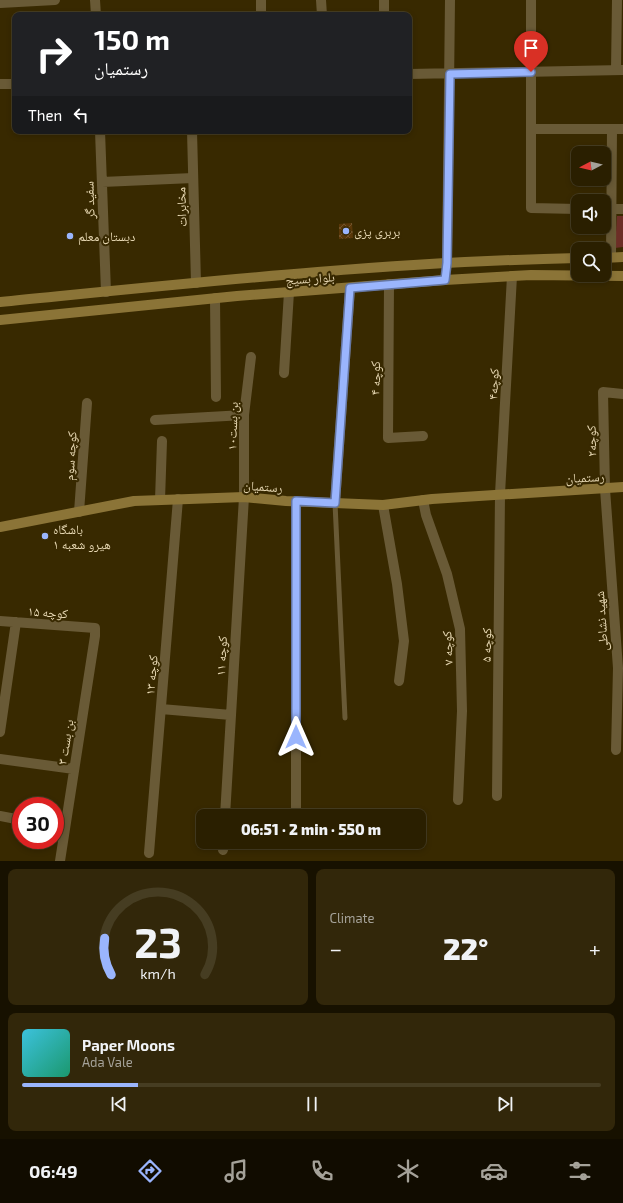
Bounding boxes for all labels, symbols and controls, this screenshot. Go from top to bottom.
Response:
text: 150 m [94,22,170,56]
icon: right [28,28,80,80]
pin [514,31,548,72]
icon: arrive [520,37,542,59]
text: رستمیان [94,57,148,79]
icon: left [70,104,92,126]
text: Then [28,106,62,124]
north arrow [571,146,611,186]
map controls [571,146,611,282]
street label: سفید گر [80,181,99,220]
street label: مخابرات [172,187,191,227]
button: sound [571,194,611,234]
place label: بربری پزی [354,223,400,240]
marker: بربری پزی [341,226,351,236]
place label: دبستان معلم [78,228,135,245]
marker: دبستان معلم [65,231,75,241]
button: search [571,242,611,282]
street label: بلوار بسیج [285,268,335,290]
street label: کوچه ۴ [367,360,384,395]
street label: کوچه۴ [484,367,503,400]
street label: بن بست۱۰ [223,401,242,451]
street label: کوچه۲ [583,425,600,457]
street label: کوچه سوم [60,430,81,481]
street label: رستمیان [565,468,605,487]
street label: رستمیان [243,477,283,496]
place label: باشگاه هیرو شعبه ۱ [53,521,111,553]
marker: باشگاه هیرو شعبه ۱ [40,531,50,541]
street label: شهید نشاطی [591,590,612,652]
street label: کوچه ۱۵ [27,603,69,622]
street label: کوچه ۵ [478,627,495,662]
street label: کوچه ۷ [438,630,457,666]
street label: کوچه ۱۱ [212,635,231,677]
street label: کوچه ۱۳ [141,654,162,696]
position arrow [275,716,317,758]
street label: بن بست ۳ [54,718,77,766]
speed limit sign: 30 [12,797,64,849]
text: 06:51 · 2 min · 550 m [241,820,381,838]
text: Climate [330,910,374,926]
text: 23 [134,916,182,966]
text: 22° [443,930,488,966]
text: − [330,935,342,961]
text: + [589,935,601,961]
text: km/h [140,965,175,982]
text: Paper Moons [82,1036,175,1054]
text: Ada Vale [82,1054,133,1070]
icon: previous [108,1093,130,1115]
icon: pause [301,1093,323,1115]
icon: next [494,1093,516,1115]
icon: directions [136,1157,164,1185]
icon: music [222,1157,250,1185]
icon: phone [308,1157,336,1185]
icon: climate [394,1157,422,1185]
icon: car [480,1157,508,1185]
icon: filters [566,1157,594,1185]
text: 06:49 [29,1160,78,1182]

